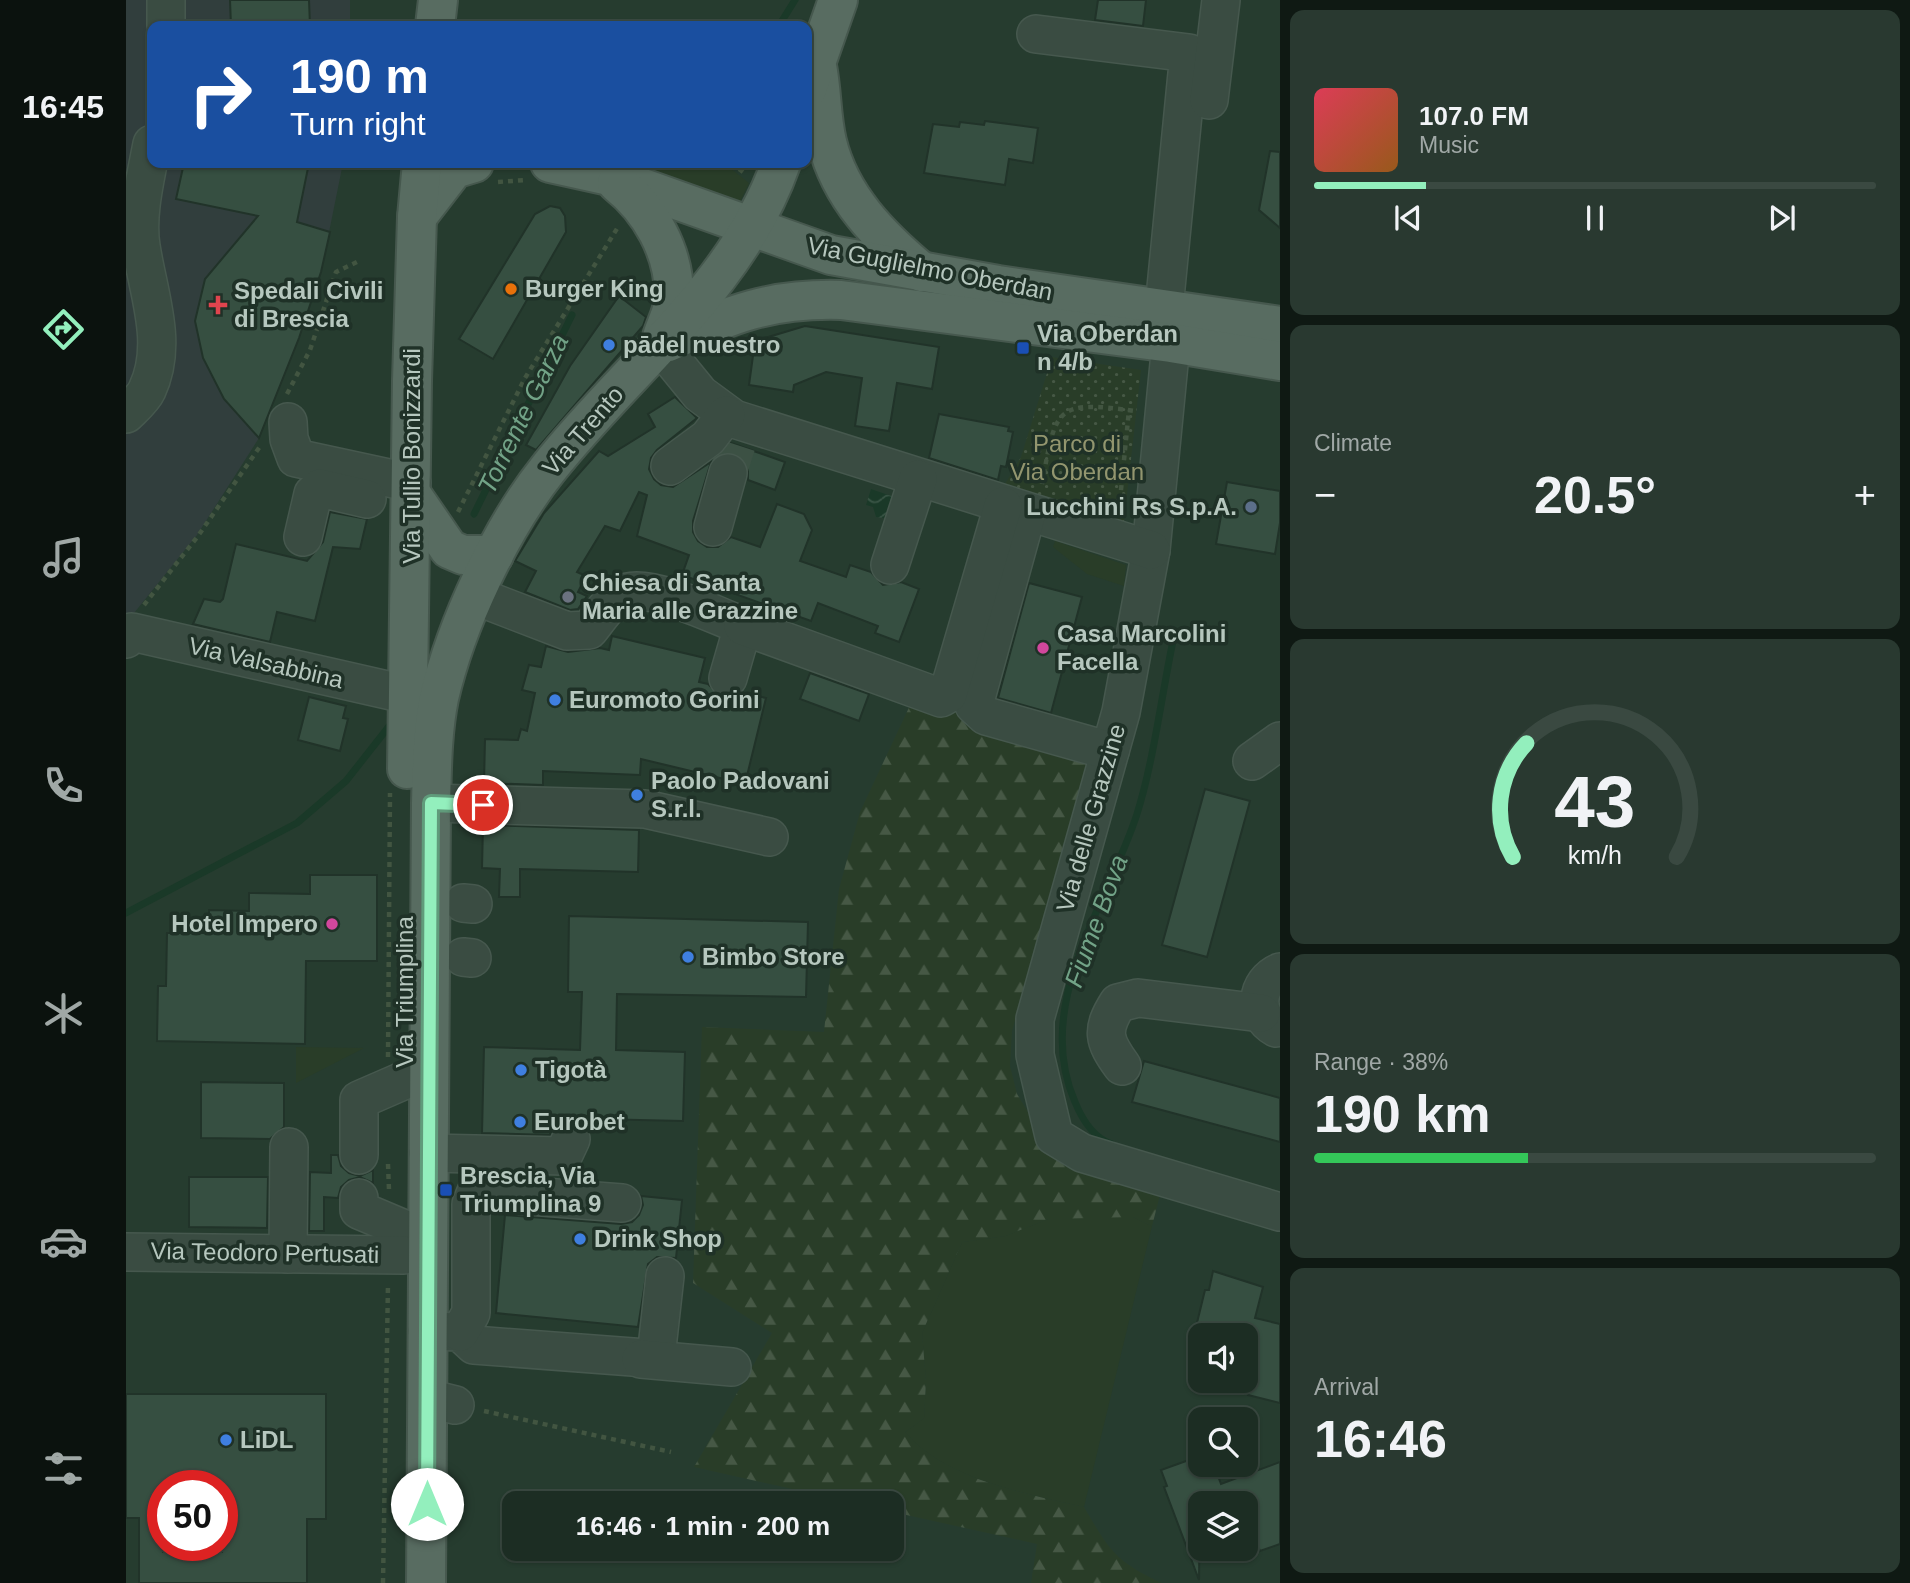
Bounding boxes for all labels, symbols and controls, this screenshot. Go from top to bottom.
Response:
icon: right [175,49,266,140]
text: 190 m [290,49,429,103]
text: 16:45 [22,89,104,125]
text: 107.0 FM [1419,101,1529,131]
text: Turn right [290,106,426,142]
text: Music [1419,132,1479,158]
icon: previous [1389,199,1427,237]
icon: pause [1576,199,1614,237]
icon: next [1763,199,1801,237]
street label: Via Guglielmo Oberdan [805,231,1055,306]
place label: Burger King [525,275,664,302]
place label: Spedali Civili di Brescia [234,277,383,332]
marker: Burger King [503,281,519,297]
marker: Spedali Civili di Brescia [208,295,228,315]
icon: directions [39,305,88,354]
place label: Via Oberdan n 4/b [1037,320,1178,375]
water label: Torrente Garza [471,329,575,499]
place label: pādel nuestro [623,331,780,358]
marker: pādel nuestro [601,337,617,353]
marker: Via Oberdan n 4/b [1015,340,1031,356]
street label: Via Tullio Bonizzardi [398,348,425,564]
street label: Via Trento [537,381,629,481]
park label: Parco di Via Oberdan [1010,430,1144,485]
text: Climate [1314,430,1392,456]
text: 20.5° [1534,466,1656,524]
text: − [1314,474,1336,516]
text: + [1854,474,1876,516]
place label: Lucchini Rs S.p.A. [1026,493,1237,520]
marker: Lucchini Rs S.p.A. [1243,499,1259,515]
icon: music [39,533,88,582]
place label: Chiesa di Santa Maria alle Grazzine [582,569,798,624]
marker: Chiesa di Santa Maria alle Grazzine [560,589,576,605]
place label: Casa Marcolini Facella [1057,620,1226,675]
street label: Via Valsabbina [186,632,347,694]
marker: Casa Marcolini Facella [1035,640,1051,656]
place label: Euromoto Gorini [569,686,760,713]
marker: Euromoto Gorini [547,692,563,708]
street label: Via delle Grazzine [1051,721,1130,915]
icon: phone [39,761,88,810]
text: 43 [1555,762,1635,843]
place label: Paolo Padovani S.r.l. [651,767,830,822]
pin [453,775,513,835]
icon: arrive [464,786,502,824]
marker: Paolo Padovani S.r.l. [629,787,645,803]
text: km/h [1568,841,1622,869]
water label: Fiume Bova [1058,851,1134,991]
place label: Hotel Impero [171,910,318,937]
marker: Hotel Impero [324,916,340,932]
street label: Via Triumplina [391,916,418,1068]
place label: Bimbo Store [702,943,845,970]
marker: Bimbo Store [680,949,696,965]
icon: climate [39,989,88,1038]
text: Range · 38% [1314,1049,1448,1075]
place label: Tigotà [535,1056,607,1083]
marker: Tigotà [513,1062,529,1078]
text: 190 km [1314,1085,1490,1143]
place label: Eurobet [534,1108,625,1135]
marker: Eurobet [512,1114,528,1130]
place label: Brescia, Via Triumplina 9 [460,1162,601,1217]
marker: Brescia, Via Triumplina 9 [438,1182,454,1198]
icon: car [39,1217,88,1266]
place label: Drink Shop [594,1225,722,1252]
marker: Drink Shop [572,1231,588,1247]
street label: Via Teodoro Pertusati [150,1237,380,1268]
map controls [1188,1323,1258,1561]
button: sound [1188,1323,1258,1393]
text: Arrival [1314,1374,1379,1400]
button: search [1188,1407,1258,1477]
text: 16:46 [1314,1410,1447,1468]
place label: LiDL [240,1426,293,1453]
marker: LiDL [218,1432,234,1448]
icon: filters [39,1444,88,1493]
position arrow [390,1467,464,1541]
speed limit sign: 50 [147,1470,238,1561]
button: layers [1188,1491,1258,1561]
text: 16:46 · 1 min · 200 m [576,1511,830,1541]

